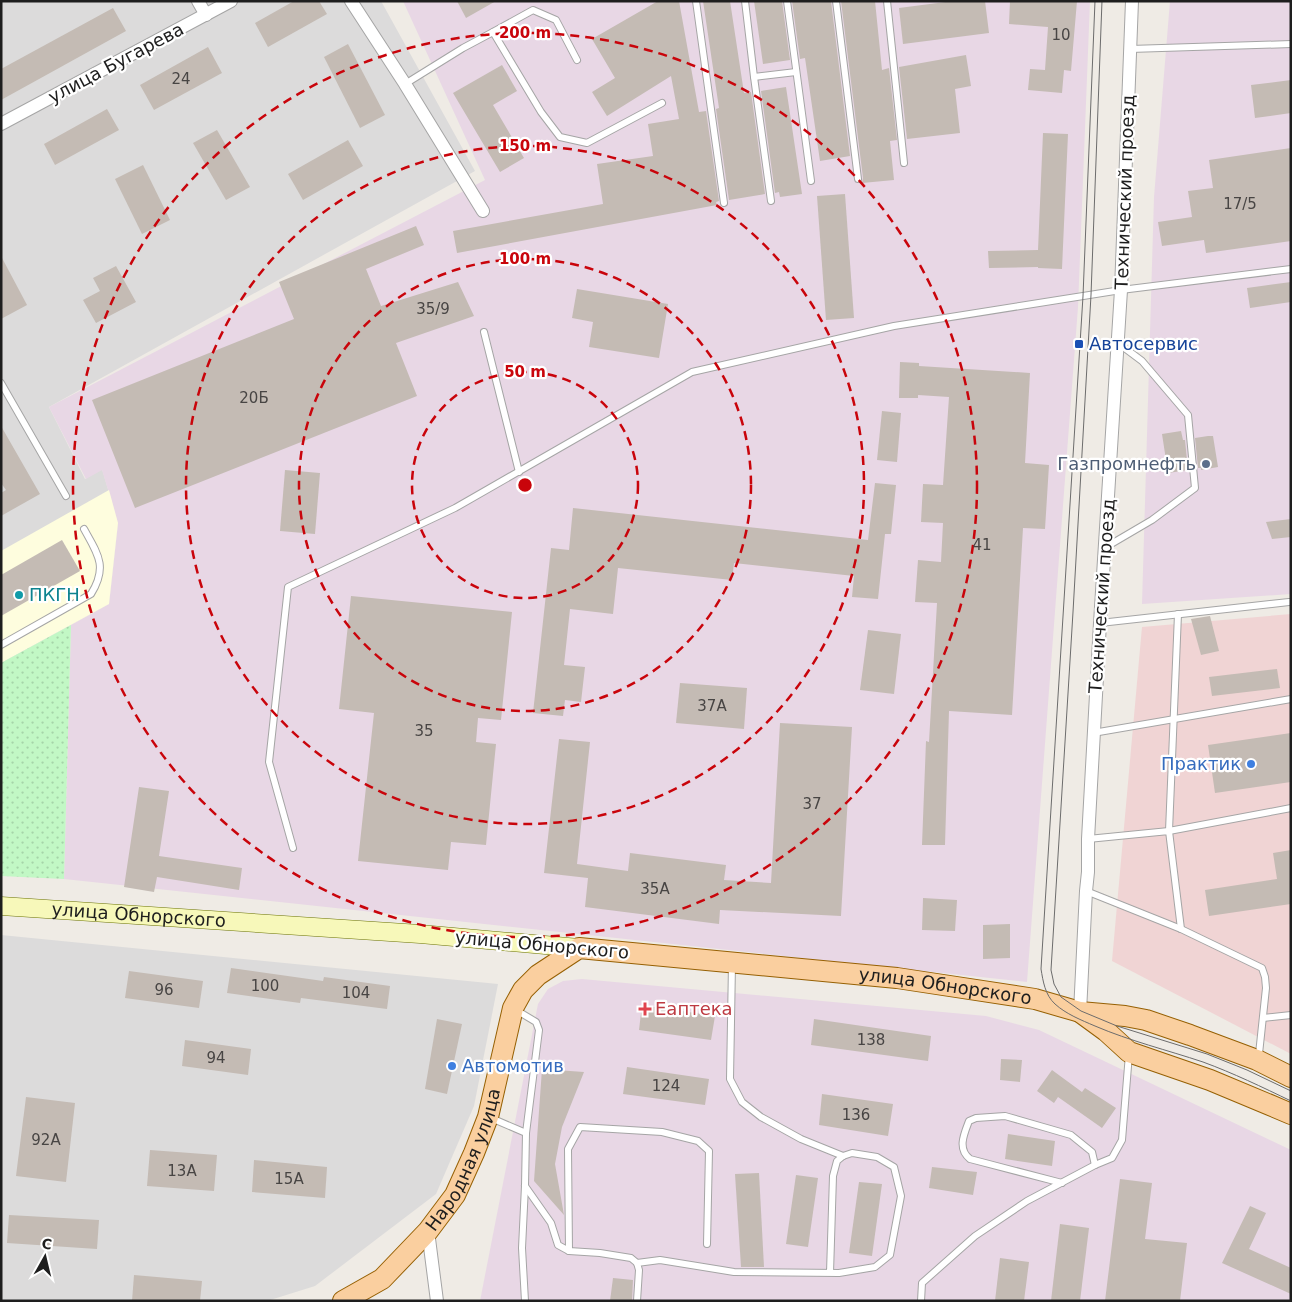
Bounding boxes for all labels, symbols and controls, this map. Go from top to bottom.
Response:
street label: улица Бугарева [44,18,187,107]
text: 200 m [499,24,551,42]
house number: 10 [1051,26,1071,44]
house number: 24 [171,70,191,88]
street label: Технический проезд [1111,94,1138,291]
text: 150 m [499,137,551,155]
house number: 17/5 [1223,195,1257,213]
text: 100 m [499,250,551,268]
house number: 35/9 [416,300,450,318]
place label: Автосервис [1089,333,1198,354]
marker: Автосервис [1073,338,1085,350]
text: 50 m [504,363,546,381]
house number: 20Б [239,389,269,407]
place label: Газпромнефть [1057,453,1196,474]
marker: Газпромнефть [1200,458,1212,470]
centre of rings [516,476,534,494]
street label: Технический проезд [1084,498,1119,695]
house number: 41 [972,536,992,554]
place label: ПКГН [29,584,80,605]
marker: ПКГН [13,589,25,601]
house number: 37А [697,697,727,715]
house number: 35 [414,722,434,740]
place label: Практик [1161,753,1241,774]
marker: Практик [1245,758,1257,770]
house number: 37 [802,795,822,813]
house number: 35А [640,880,670,898]
street label: улица Обнорского [51,898,227,931]
street label: улица Обнорского [454,926,630,963]
street label: улица Обнорского [858,963,1033,1008]
house number: 100 [251,977,279,995]
house number: 96 [154,981,174,999]
house number: 104 [342,984,370,1002]
place label: Еаптека [655,998,733,1019]
marker: Еаптека [639,1003,651,1015]
house number: 138 [857,1031,885,1049]
house number: 94 [206,1049,226,1067]
place label: Автомотив [462,1055,564,1076]
marker: Автомотив [446,1060,458,1072]
house number: 124 [652,1077,680,1095]
street label: Народная улица [421,1086,504,1235]
house number: 136 [842,1106,870,1124]
house number: 92А [31,1131,61,1149]
house number: 13А [167,1162,197,1180]
house number: 15А [274,1170,304,1188]
north arrow [20,1232,70,1282]
text: С [41,1235,53,1253]

